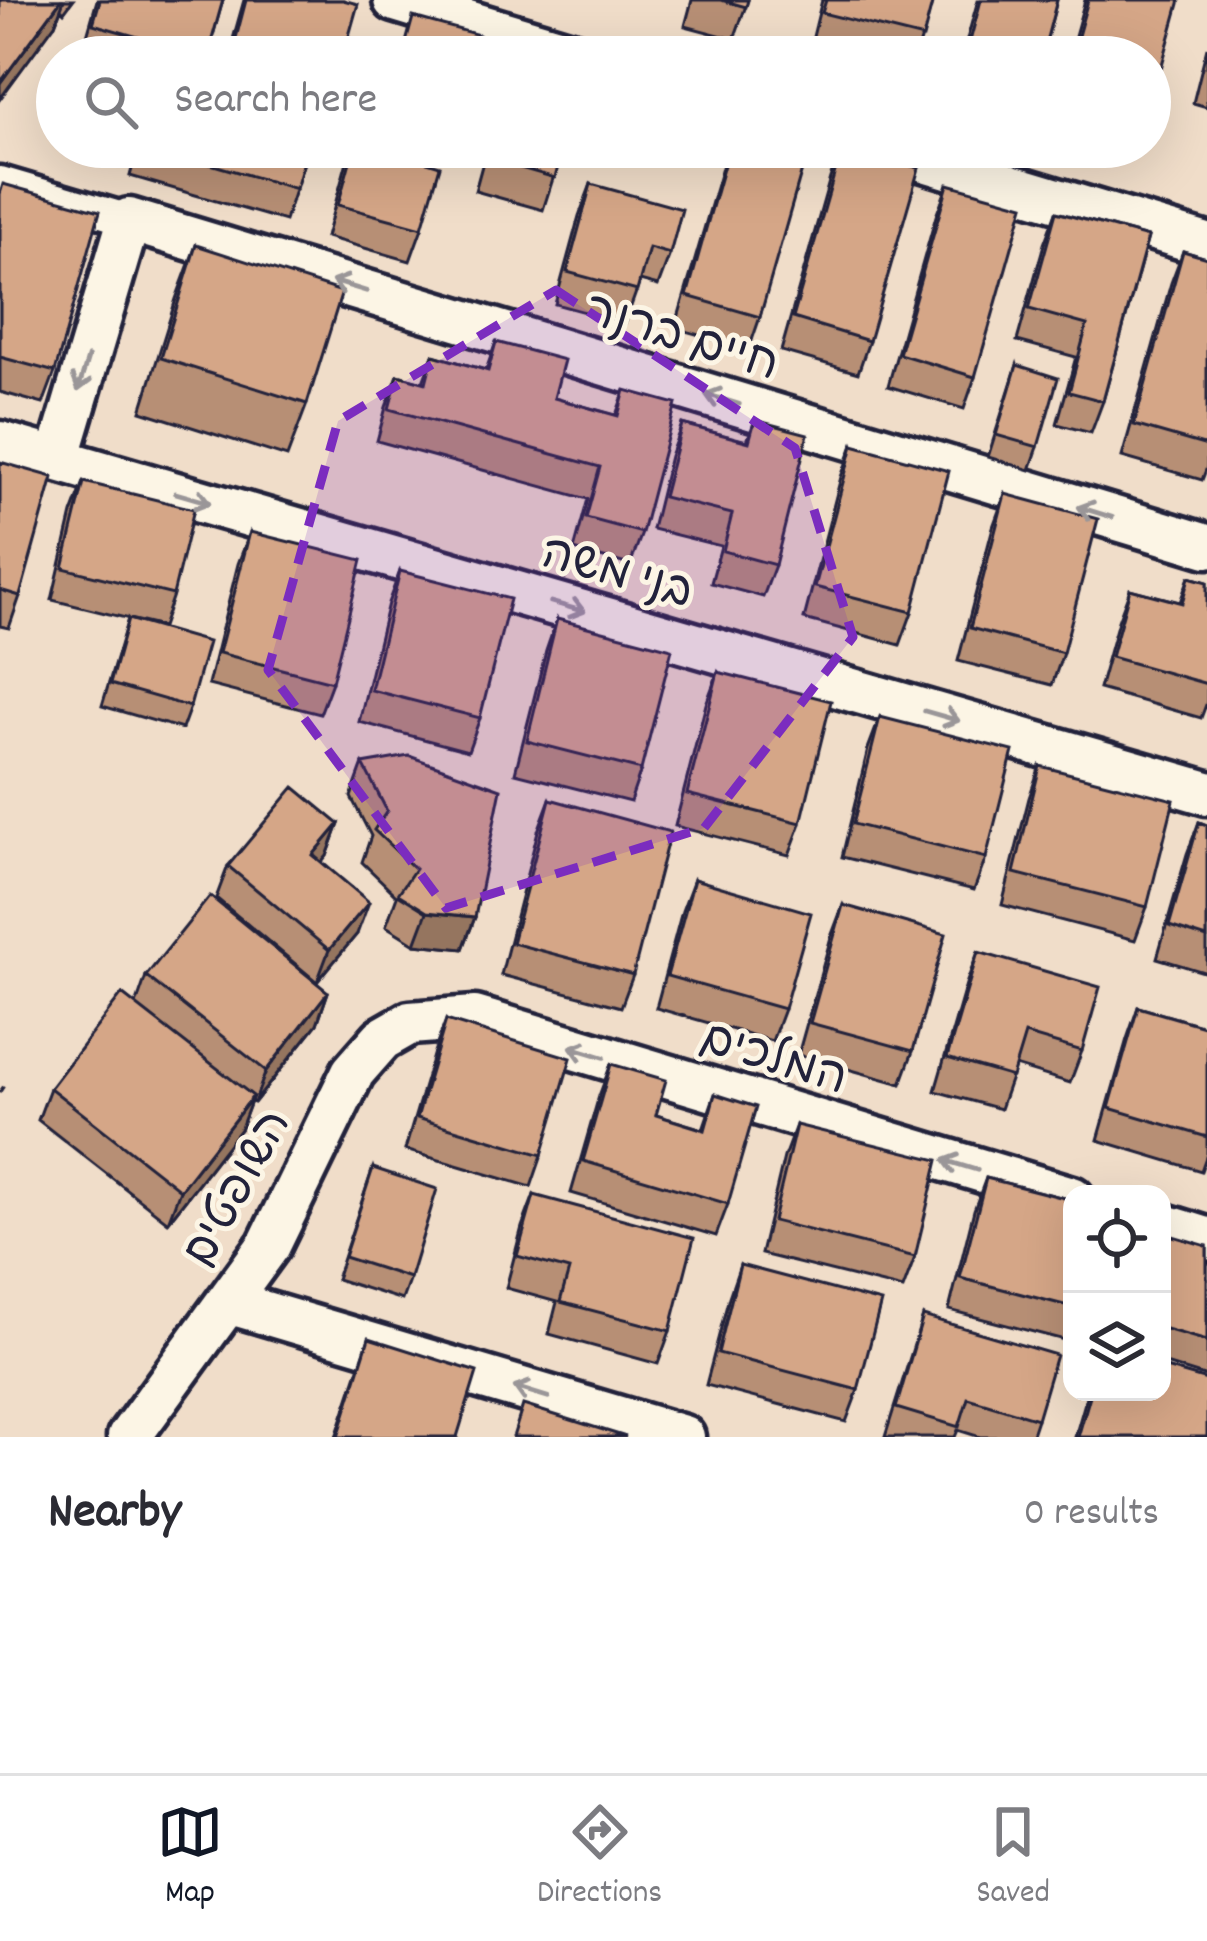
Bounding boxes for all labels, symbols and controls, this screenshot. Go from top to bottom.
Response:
search box [36,36,1171,168]
icon: search [78,69,144,135]
text: Search here [174,70,377,134]
one-way arrow [330,274,368,296]
street label: חיים ברנר [575,279,786,403]
one-way arrow [71,354,93,392]
one-way arrow [704,387,742,409]
one-way arrow [173,488,211,510]
one-way arrow [1077,500,1115,522]
street label: בני משה [532,522,700,631]
one-way arrow [548,597,586,619]
one-way arrow [922,706,960,728]
street label: המלכים [691,1007,855,1117]
one-way arrow [568,1040,606,1062]
street label: השופטים [169,1098,312,1281]
one-way arrow [942,1152,980,1174]
map controls [1063,1185,1171,1401]
button: locate [1063,1185,1171,1293]
button: layers [1063,1293,1171,1401]
one-way arrow [513,1380,551,1402]
text: Nearby [48,1479,181,1551]
text: 0 results [1024,1488,1159,1543]
tab: Map [157,1799,223,1918]
tab: Directions [537,1799,662,1918]
tab: Saved [976,1799,1050,1918]

